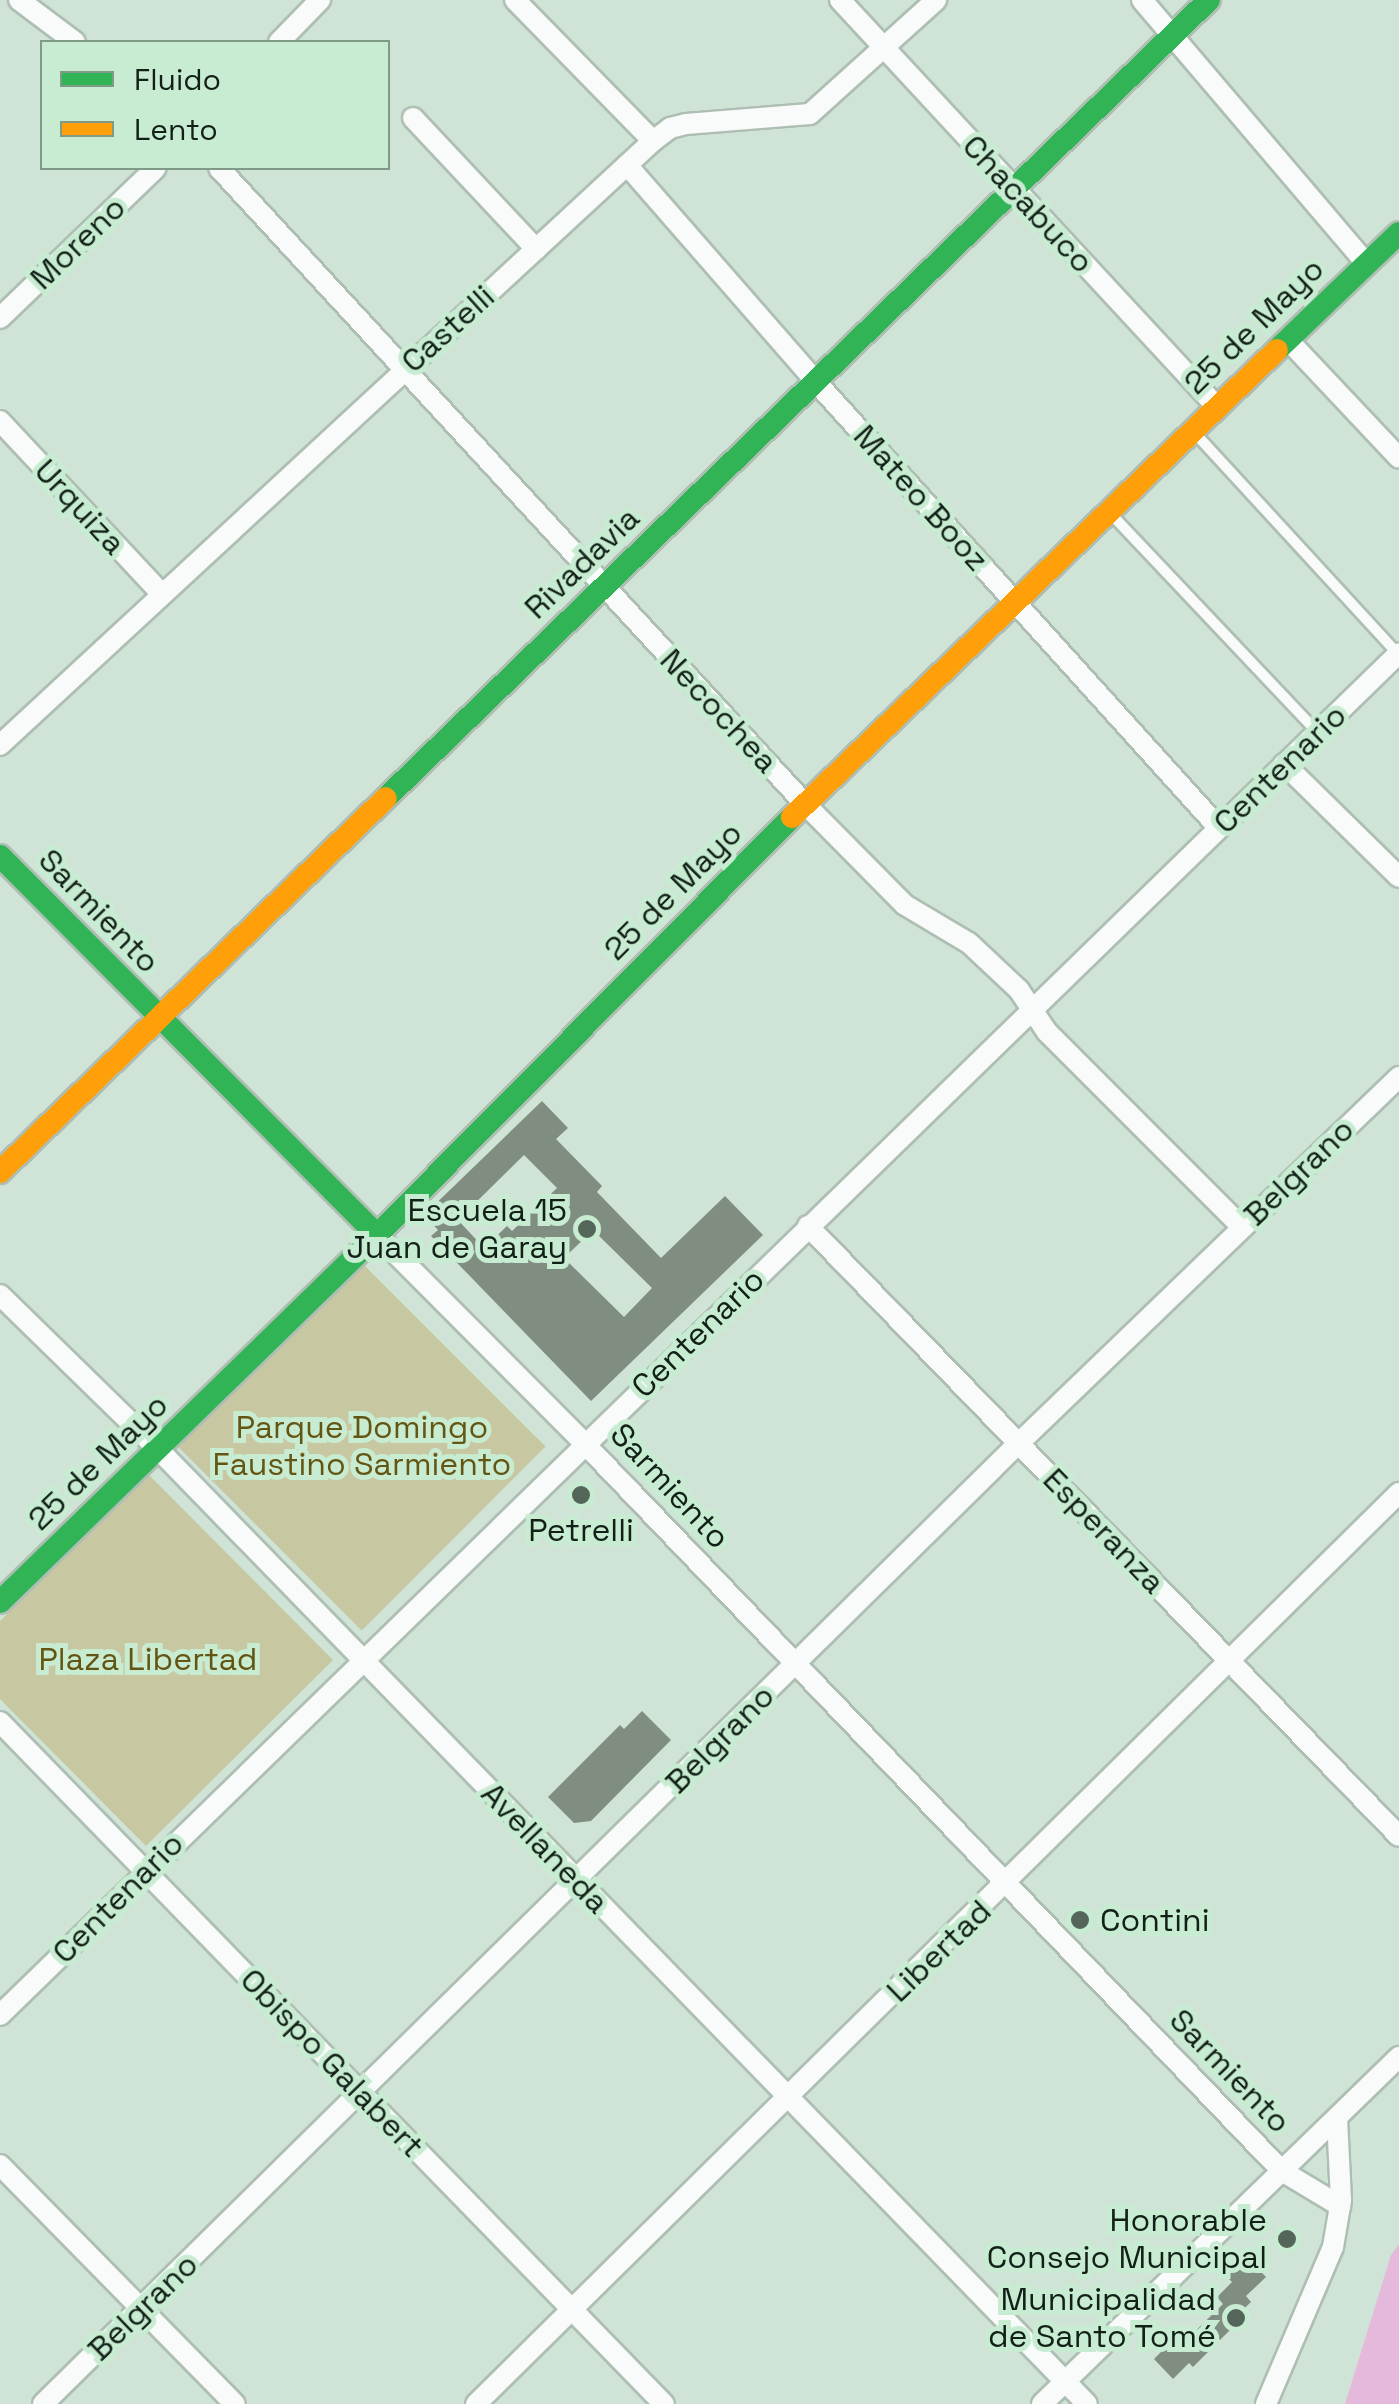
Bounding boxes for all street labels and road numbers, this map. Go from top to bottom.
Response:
street label: Chacabuco [954,127,1102,281]
street label: Moreno [22,188,134,298]
street label: 25 de Mayo [1176,250,1332,402]
street label: Castelli [394,277,502,381]
street label: Mateo Booz [846,417,996,579]
street label: Urquiza [26,452,134,562]
street label: Rivadavia [517,499,647,627]
street label: Necochea [652,641,786,781]
street label: Centenario [1206,696,1354,842]
street label: 25 de Mayo [596,814,750,968]
street label: Sarmiento [30,841,168,981]
street label: Belgrano [1236,1110,1362,1234]
street label: Centenario [624,1260,772,1406]
street label: 25 de Mayo [20,1386,176,1538]
street label: Sarmiento [602,1415,738,1557]
street label: Esperanza [1035,1460,1173,1602]
street label: Belgrano [658,1677,782,1801]
street label: Avellaneda [473,1775,617,1921]
street label: Centenario [45,1825,191,1971]
street label: Libertad [879,1892,999,2010]
street label: Obispo Galabert [232,1961,432,2165]
street label: Sarmiento [1161,2001,1299,2141]
street label: Belgrano [80,2245,206,2369]

